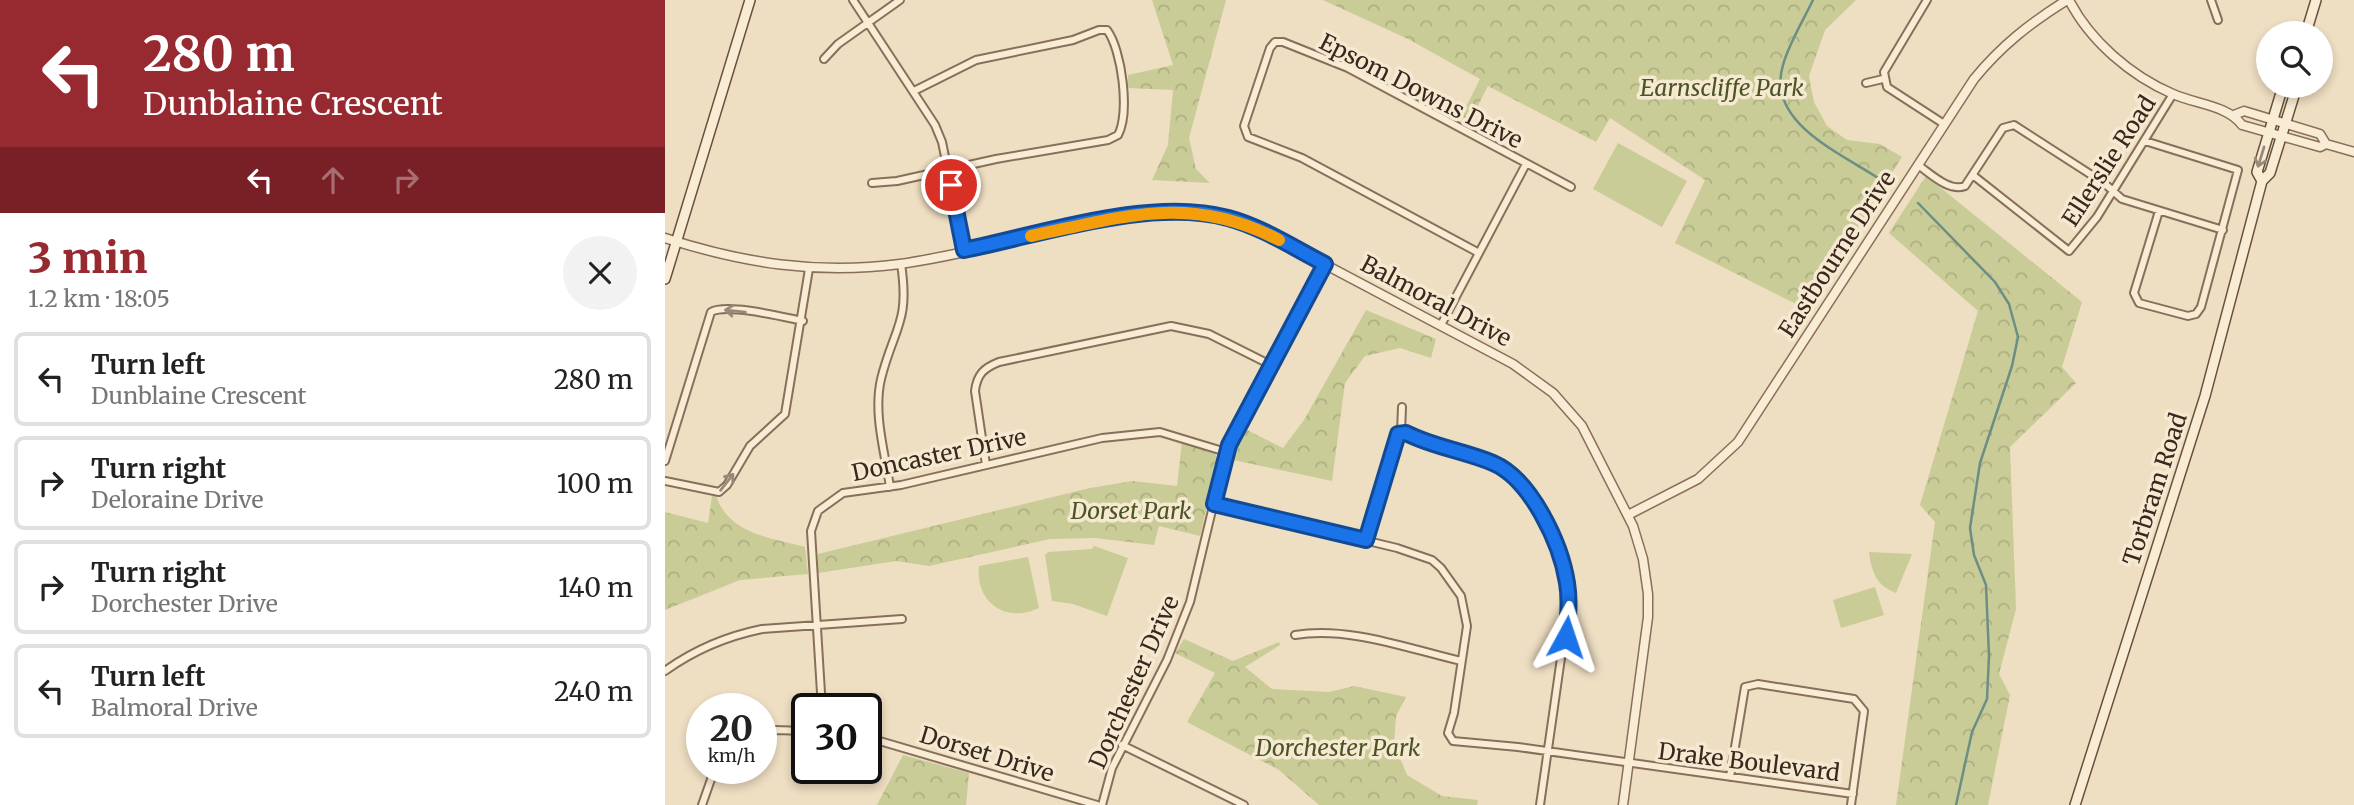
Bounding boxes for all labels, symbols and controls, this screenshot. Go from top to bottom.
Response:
map controls [2256,21,2333,98]
button: search [2256,21,2333,98]
text: 280 m [143,23,295,84]
street label: Epsom Downs Drive [1315,27,1528,154]
icon: left [28,28,119,119]
park label: Earnscliffe Park [1640,73,1804,102]
text: Dunblaine Crescent [143,84,443,124]
street label: Ellerslie Road [2056,90,2162,232]
one-way arrow [2254,146,2266,168]
pin [921,155,981,215]
icon: left [241,161,279,199]
icon: ahead [314,161,352,199]
icon: right [387,161,425,199]
street label: Eastbourne Drive [1772,165,1901,342]
icon: arrive [932,166,970,204]
text: 3 min [28,232,148,284]
button: close [563,236,637,310]
street label: Balmoral Drive [1356,249,1517,352]
text: 1.2 km · 18:05 [28,284,170,313]
one-way arrow [724,304,747,317]
text: Turn left [91,348,205,381]
icon: left [32,360,70,398]
text: 280 m [554,363,633,396]
text: Dunblaine Crescent [91,381,306,410]
street label: Torbram Road [2116,409,2193,569]
street label: Doncaster Drive [849,422,1029,487]
text: Turn right [91,452,226,485]
icon: right [32,464,70,502]
text: 100 m [557,467,633,500]
one-way arrow [720,474,735,492]
text: Deloraine Drive [91,485,264,514]
park label: Dorset Park [1070,496,1192,525]
text: Turn right [91,556,226,589]
icon: right [32,568,70,606]
text: 140 m [558,571,633,604]
text: Dorchester Drive [91,589,278,618]
street label: Dorchester Drive [1082,591,1185,773]
position arrow [1529,600,1603,674]
text: Turn left [91,660,205,693]
icon: left [32,672,70,710]
text: 240 m [554,675,633,708]
text: Balmoral Drive [91,693,258,722]
speed limit sign: 30 [791,693,882,784]
text: 20 [710,707,753,751]
street label: Dorset Drive [917,719,1058,788]
park label: Dorchester Park [1255,733,1421,762]
street label: Drake Boulevard [1656,736,1842,787]
text: km/h [708,744,755,767]

